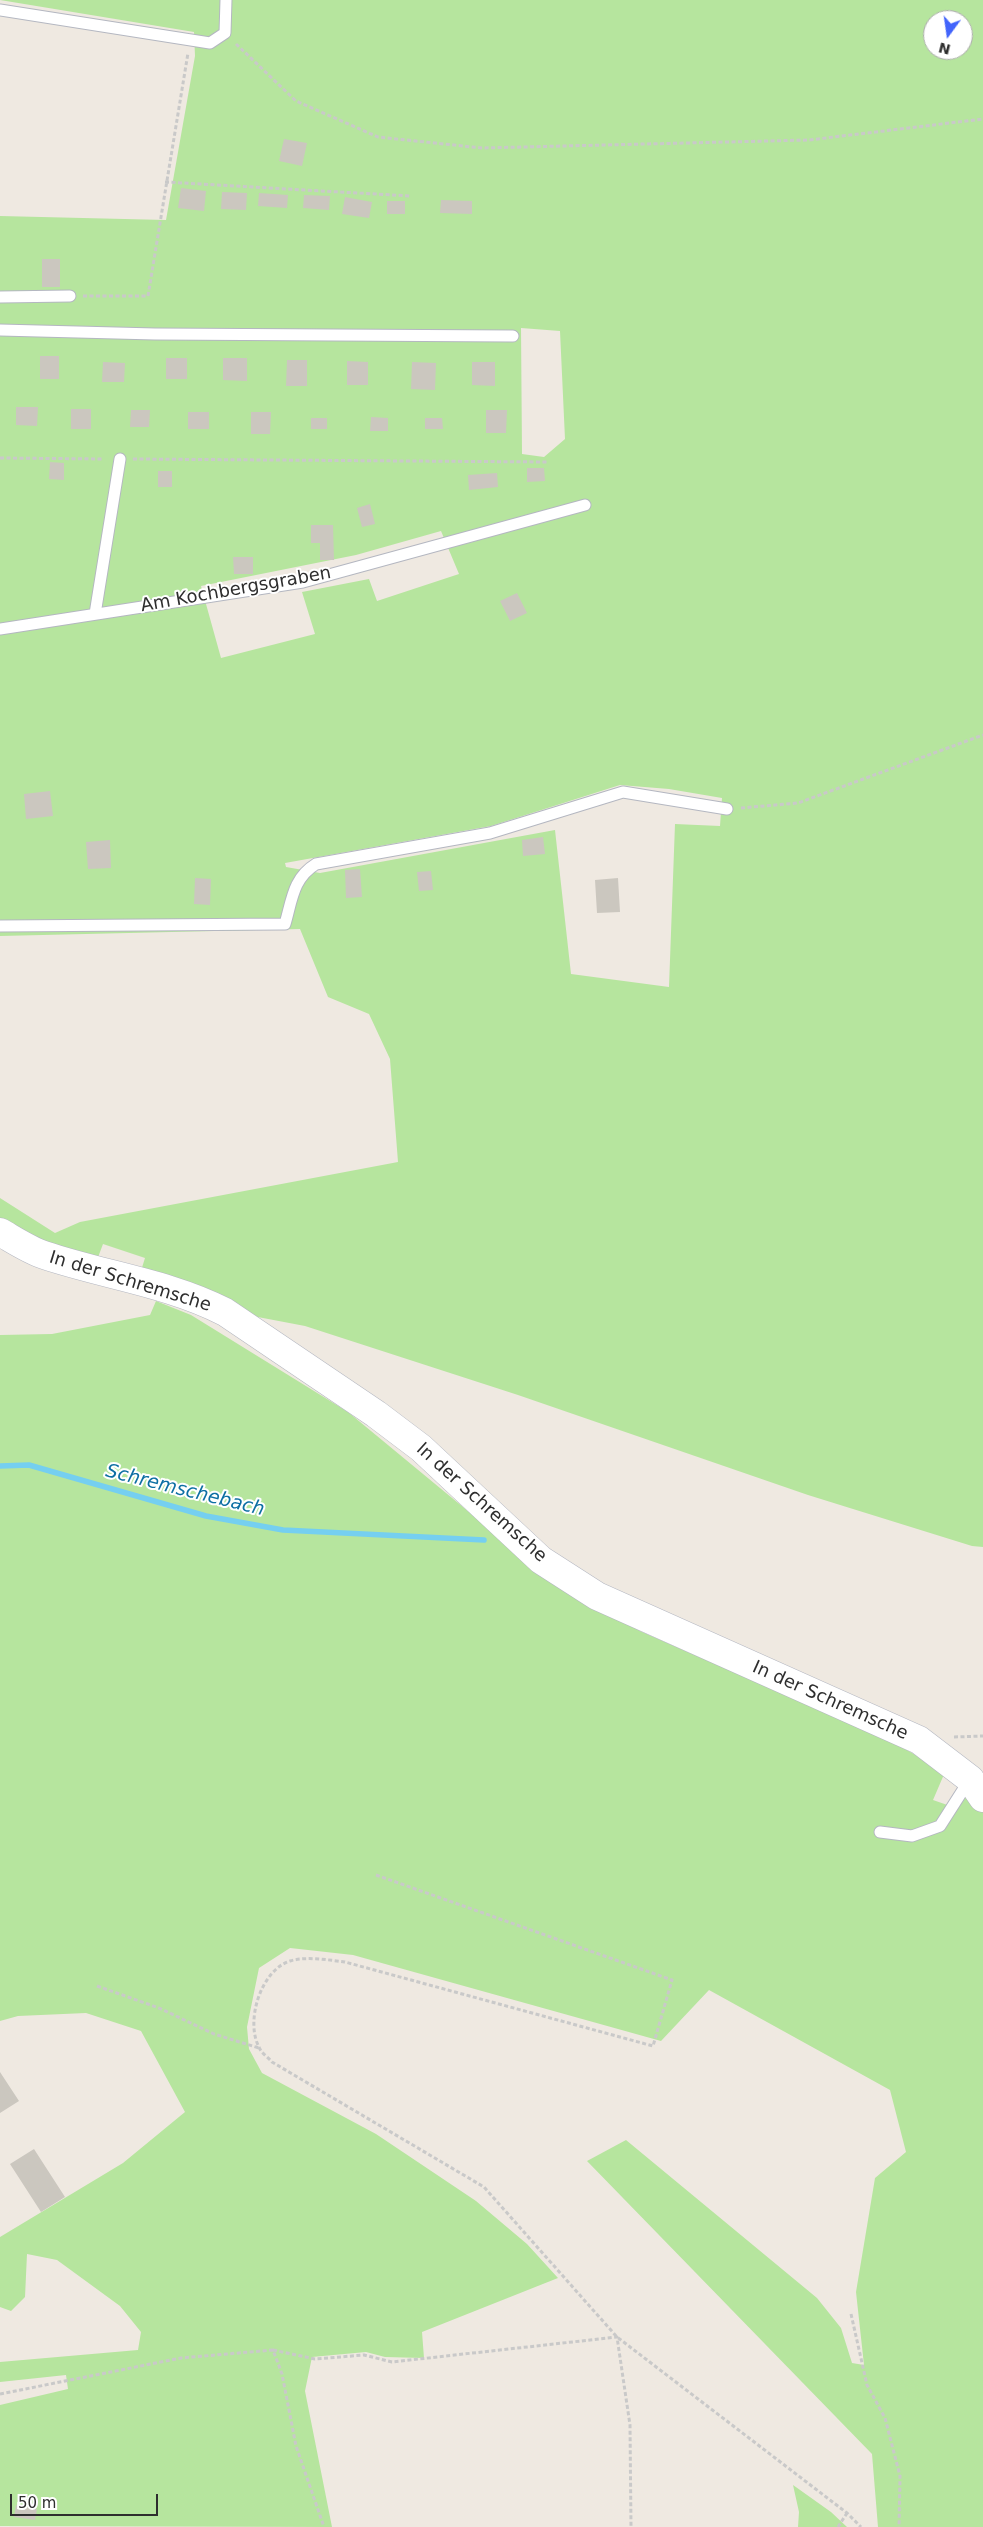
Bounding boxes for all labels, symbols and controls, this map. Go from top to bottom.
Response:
north arrow [923,10,973,60]
text: N [937,39,952,58]
street label: Am Kochbergsgraben [139,563,333,617]
street label: In der Schremsche [46,1247,214,1317]
street label: In der Schremsche [411,1439,551,1567]
water label: Schremschebach [103,1460,267,1522]
street label: In der Schremsche [749,1657,911,1745]
scale bar [12,2484,160,2516]
text: 50 m [18,2494,56,2512]

